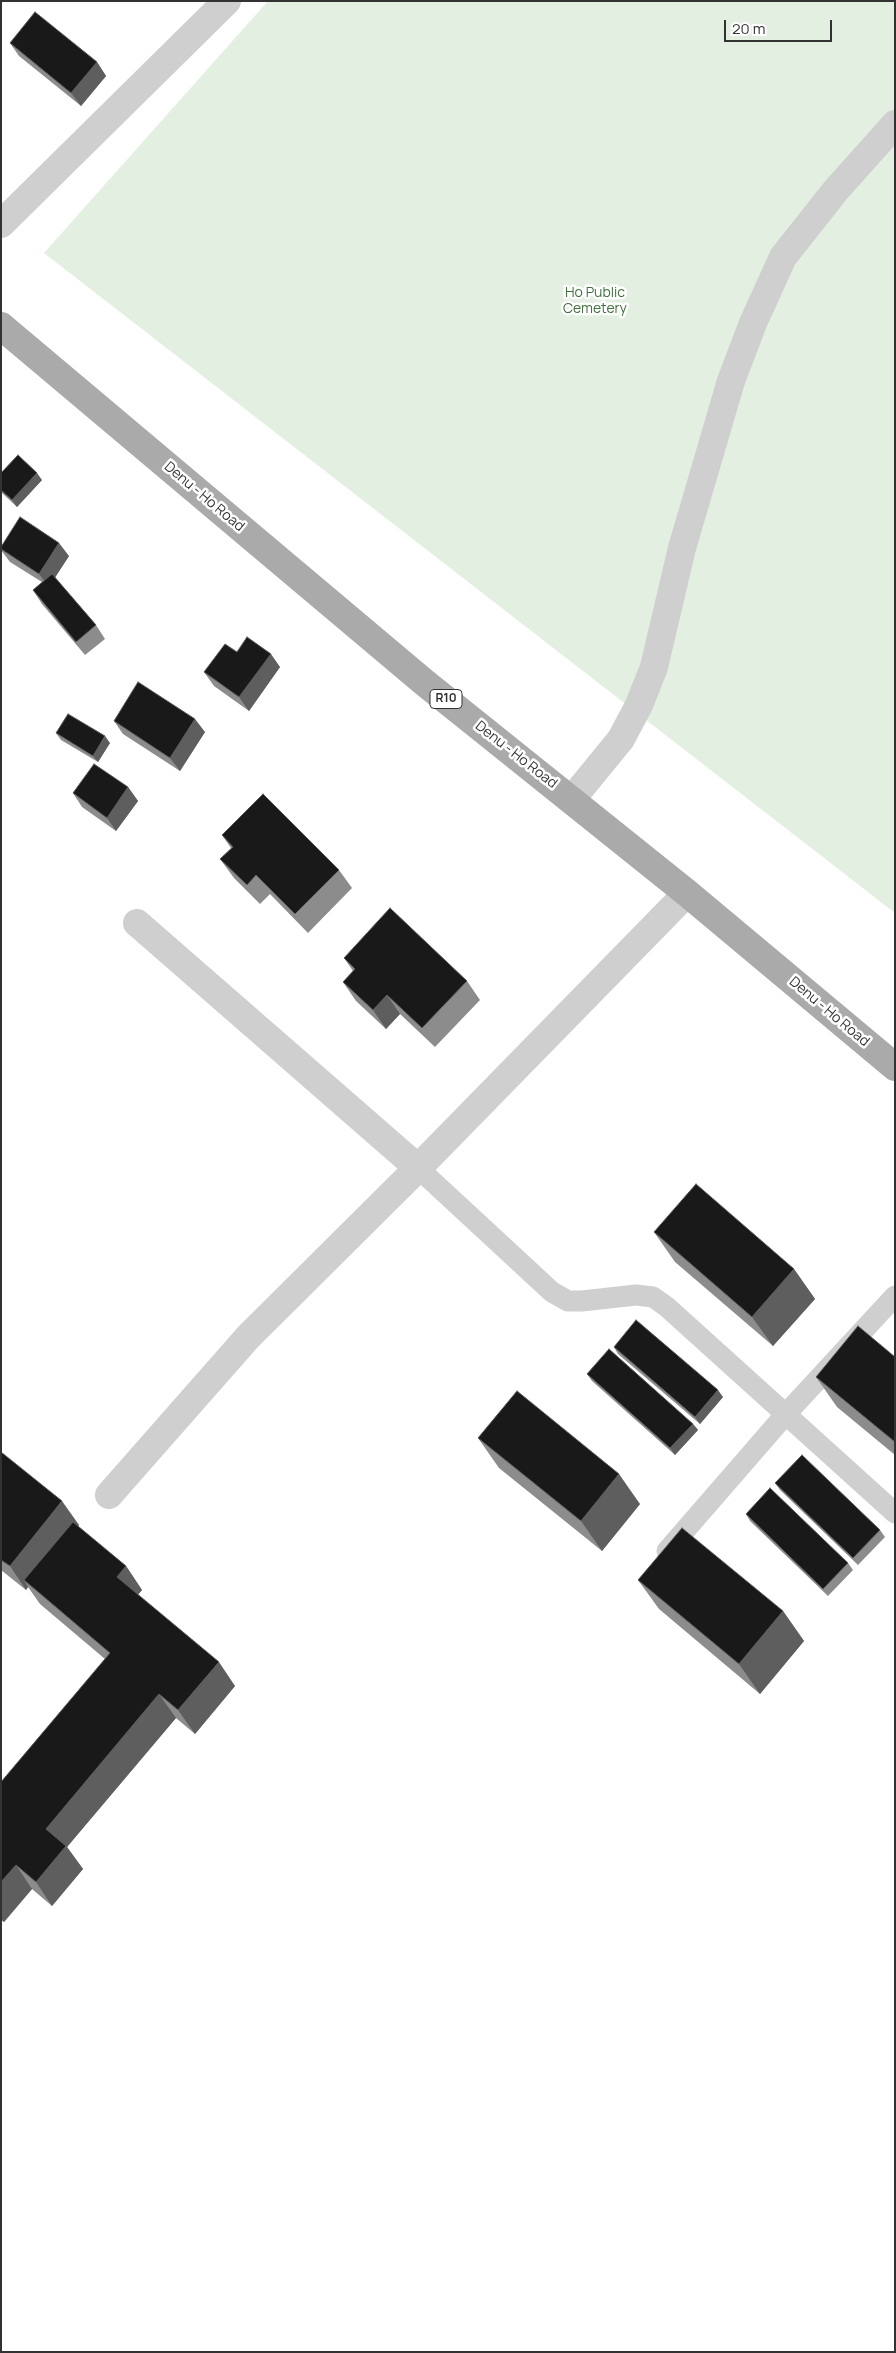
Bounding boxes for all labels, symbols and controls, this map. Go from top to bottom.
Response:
scale bar [726,10,834,42]
text: 20 m [732,18,765,39]
park label: Ho Public Cemetery [563,285,627,318]
street label: Denu - Ho Road [161,459,247,535]
road number: R10 [430,690,462,709]
street label: Denu - Ho Road [472,718,560,792]
street label: Denu - Ho Road [786,974,872,1050]

